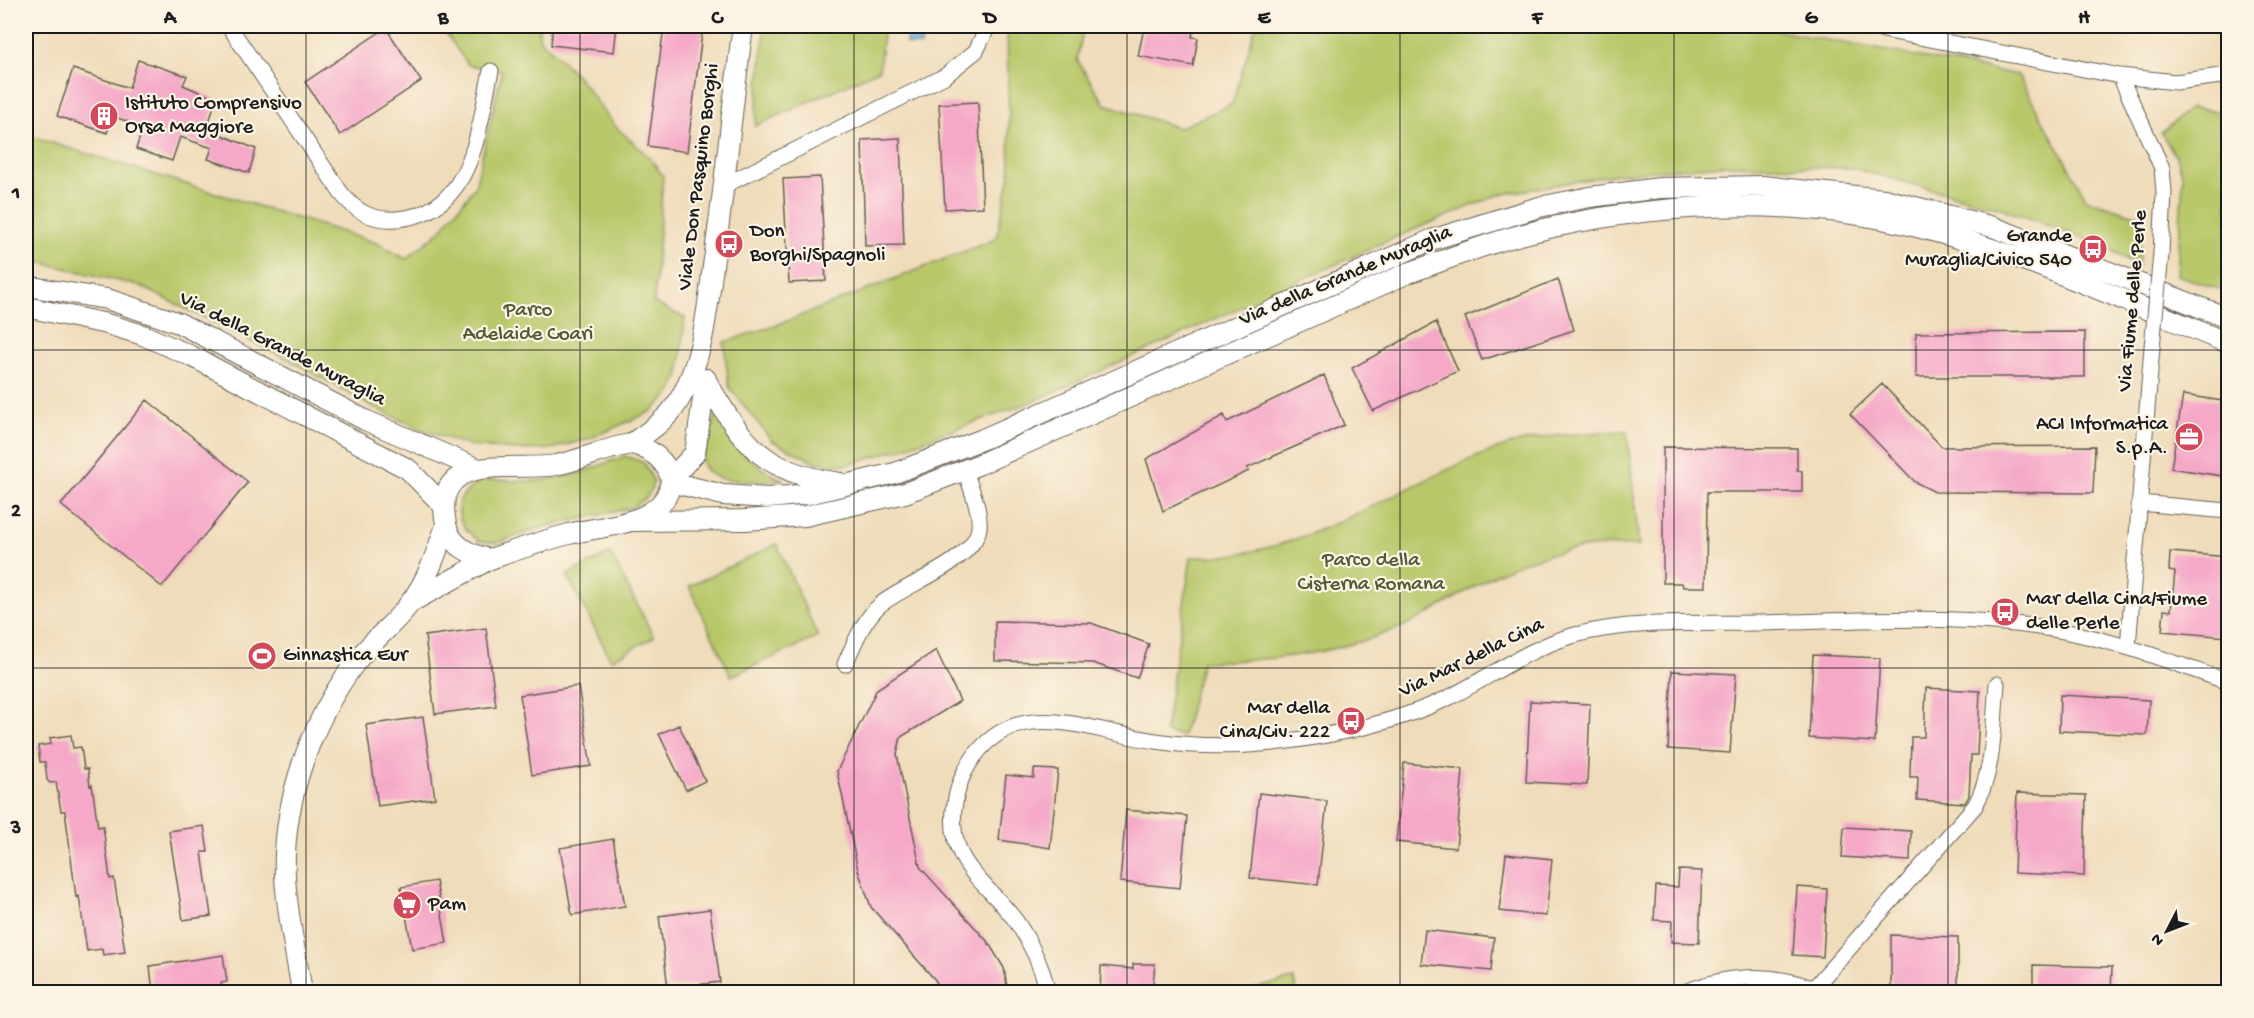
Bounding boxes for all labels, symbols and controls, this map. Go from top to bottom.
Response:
text: A [163,8,178,31]
text: B [437,8,449,31]
text: C [711,8,725,31]
text: D [981,8,997,31]
text: E [1258,8,1272,31]
text: F [1531,8,1544,31]
text: G [1805,8,1819,31]
text: H [2078,8,2090,31]
street label: Viale Don Pasquino Borghi [674,62,726,293]
place label: Istituto Comprensivo Orsa Maggiore [125,92,302,141]
building icon: Istituto Comprensivo Orsa Maggiore [88,100,120,132]
text: 1 [11,183,20,206]
street label: Via Fiume delle Perle [2114,208,2154,394]
place label: Don Borghi/Spagnoli [748,220,886,269]
street label: Via della Grande Muraglia [1235,220,1457,334]
place label: Grande Muraglia/Civico 540 [1905,225,2073,274]
bus stop icon: Don Borghi/Spagnoli [713,228,745,260]
bus stop icon: Grande Muraglia/Civico 540 [2077,233,2109,265]
street label: Via della Grande Muraglia [174,287,391,414]
park label: Parco Adelaide Coari [463,299,593,348]
place label: ACI Informatica S.p.A. [2036,413,2169,462]
office icon: ACI Informatica S.p.A. [2173,421,2205,453]
text: 2 [11,501,21,524]
park label: Parco della Cisterna Romana [1297,549,1446,598]
place label: Mar della Cina/Fiume delle Perle [2026,588,2208,637]
bus stop icon: Mar della Cina/Fiume delle Perle [1989,596,2021,628]
street label: Via Mar della Cina [1395,613,1550,705]
sports icon: Ginnastica Eur [246,640,278,672]
place label: Ginnastica Eur [283,644,409,669]
place label: Mar della Cina/Civ. 222 [1220,697,1331,746]
bus stop icon: Mar della Cina/Civ. 222 [1335,705,1367,737]
text: 3 [10,818,21,841]
supermarket icon: Pam [391,889,423,921]
place label: Pam [427,893,466,918]
north arrow [2137,901,2197,961]
text: N [2148,928,2169,949]

